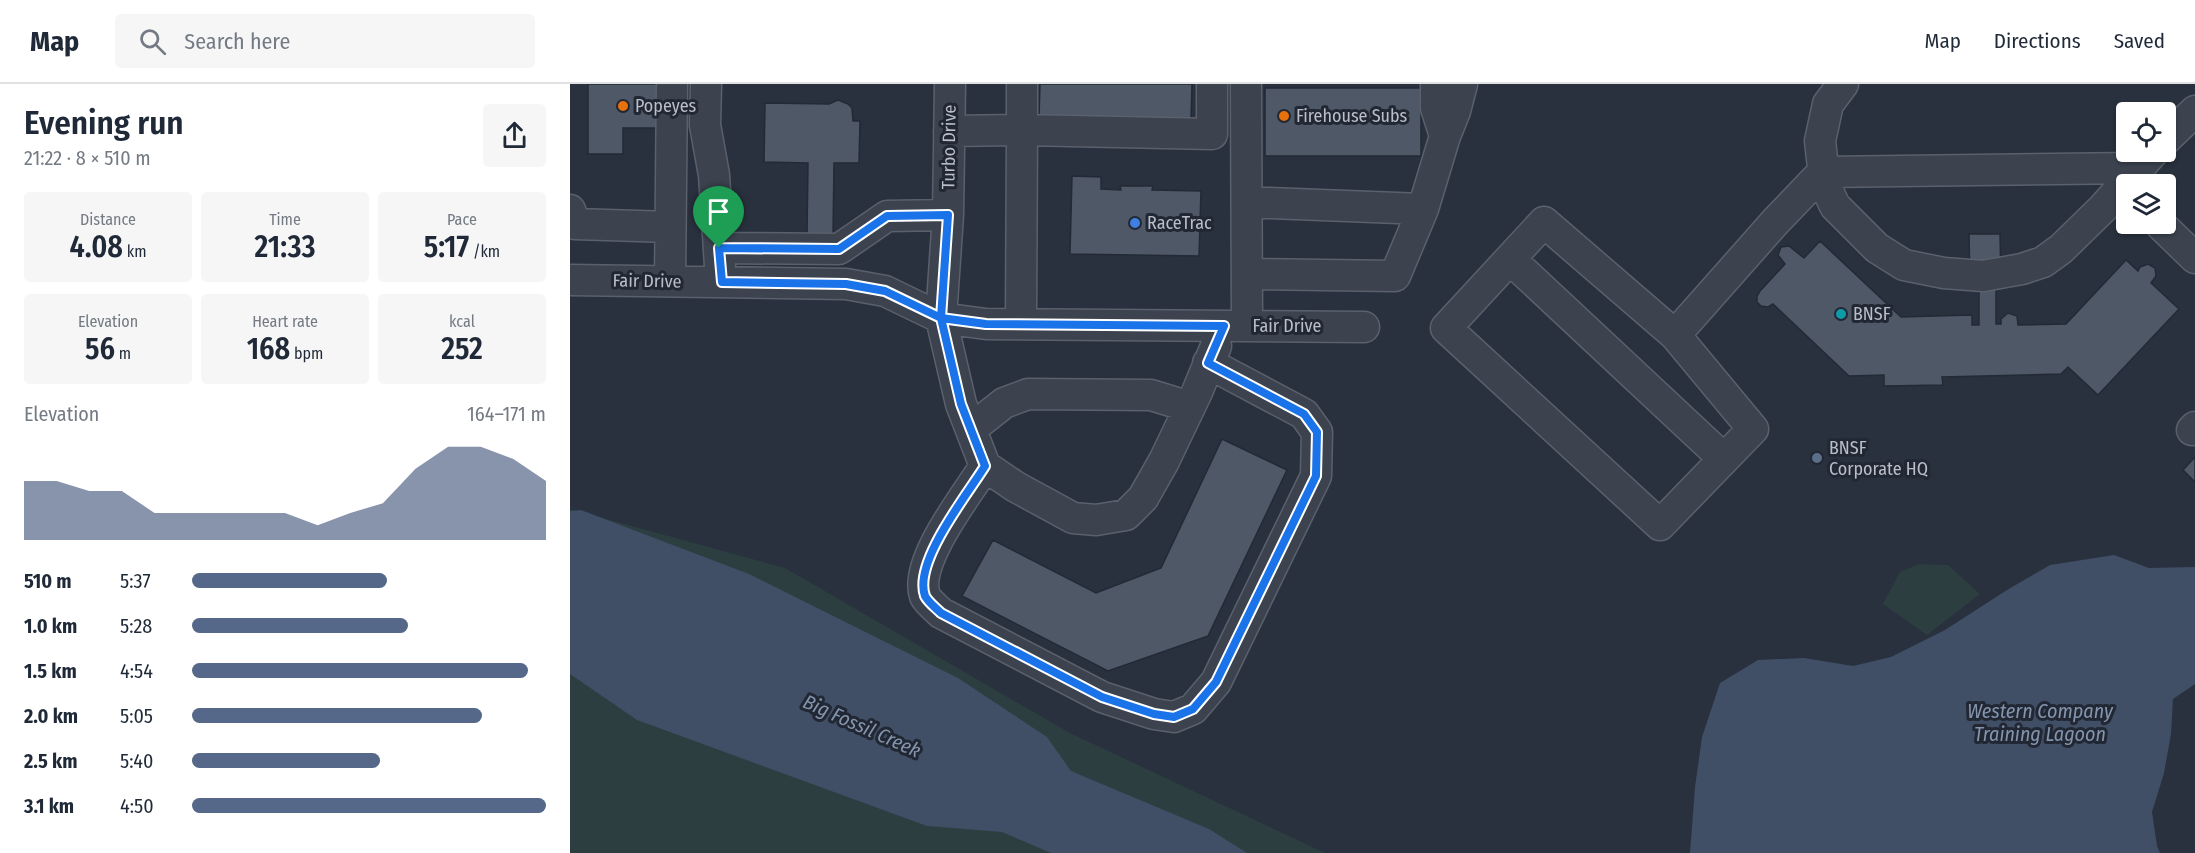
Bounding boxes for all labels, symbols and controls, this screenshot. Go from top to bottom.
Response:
search box [115,14,535,68]
text: Map [30,25,79,58]
icon: search [136,25,169,58]
text: Search here [184,28,290,55]
text: Map [1924,28,1961,54]
text: Directions [1994,28,2081,54]
text: Saved [2114,28,2165,54]
place label: Popeyes [635,95,697,117]
marker: Popeyes [616,99,630,113]
map controls [2116,102,2176,234]
button: locate [2116,102,2176,162]
text: Evening run [24,103,184,143]
button: share [483,104,546,167]
street label: Turbo Drive [937,104,961,190]
place label: Firehouse Subs [1296,105,1408,127]
marker: Firehouse Subs [1277,109,1291,123]
text: 21:22 · 8 × 510 m [24,146,151,170]
button: layers [2116,174,2176,234]
pin [693,186,744,248]
icon: arrive [702,195,735,228]
text: Distance [80,210,136,229]
text: Time [269,210,301,229]
text: Pace [447,210,477,229]
place label: RaceTrac [1147,212,1212,234]
marker: RaceTrac [1128,216,1142,230]
text: 4.08 [70,229,123,265]
text: 21:33 [255,229,316,265]
text: 5:17 [424,229,469,265]
text: km [123,242,147,261]
text: /km [469,242,500,261]
street label: Fair Drive [612,269,682,293]
place label: BNSF [1853,303,1891,325]
marker: BNSF [1834,307,1848,321]
text: Elevation [78,312,138,331]
text: Heart rate [252,312,318,331]
text: kcal [449,312,475,331]
street label: Fair Drive [1253,315,1321,337]
text: 56 [85,331,115,367]
text: 168 [247,331,290,367]
text: 252 [441,331,483,367]
text: m [115,344,131,363]
text: bpm [290,344,323,363]
text: Elevation [24,402,99,426]
text: 164–171 m [467,402,546,426]
place label: BNSF Corporate HQ [1829,437,1928,480]
marker: BNSF Corporate HQ [1810,451,1824,465]
text: 510 m [24,569,72,593]
text: 5:37 [120,569,151,593]
text: 1.0 km [24,614,77,638]
text: 5:28 [120,614,152,638]
text: 1.5 km [24,659,77,683]
text: 4:54 [120,659,153,683]
water label: Big Fossil Creek [800,689,925,763]
water label: Western Company Training Lagoon [1967,699,2114,746]
text: 2.0 km [24,704,78,728]
text: 5:05 [120,704,153,728]
text: 2.5 km [24,749,77,773]
text: 5:40 [120,749,153,773]
text: 3.1 km [24,794,74,818]
text: 4:50 [120,794,154,818]

